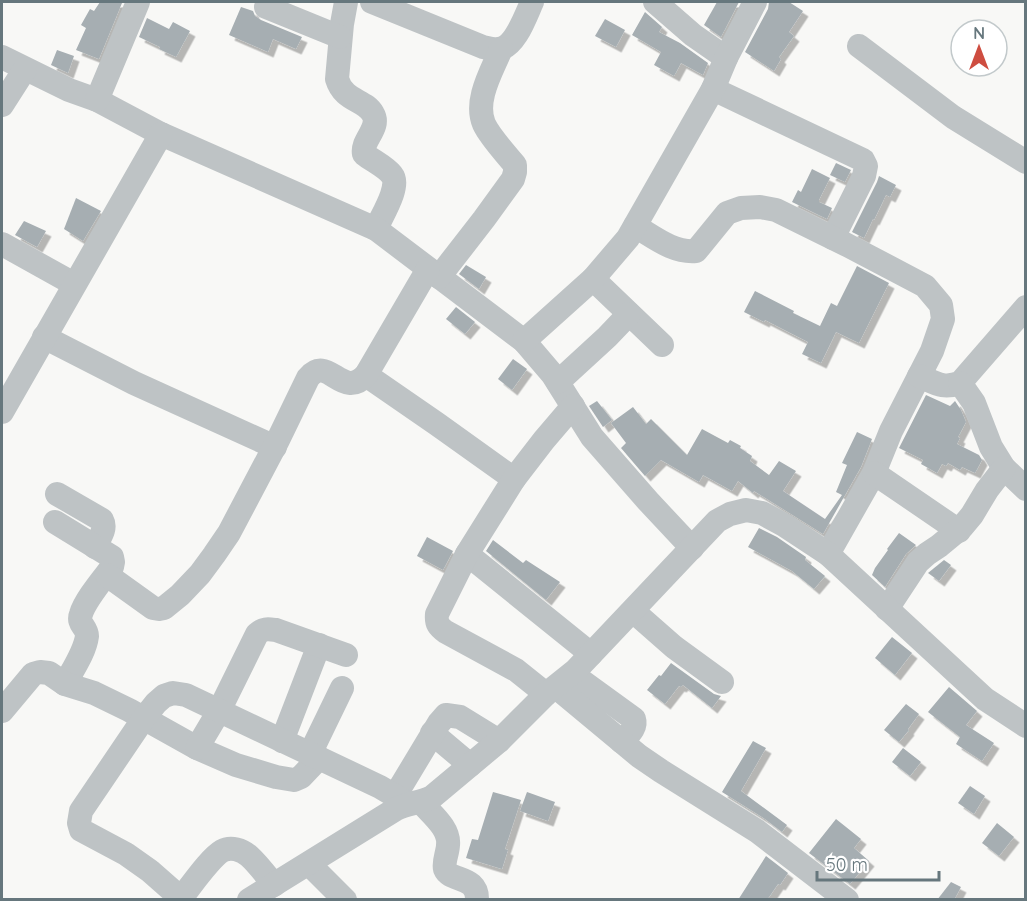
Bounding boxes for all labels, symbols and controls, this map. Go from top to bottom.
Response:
north arrow [949,18,1009,78]
text: N [973,23,985,43]
scale bar [817,844,938,882]
text: 50 m [826,853,868,876]

